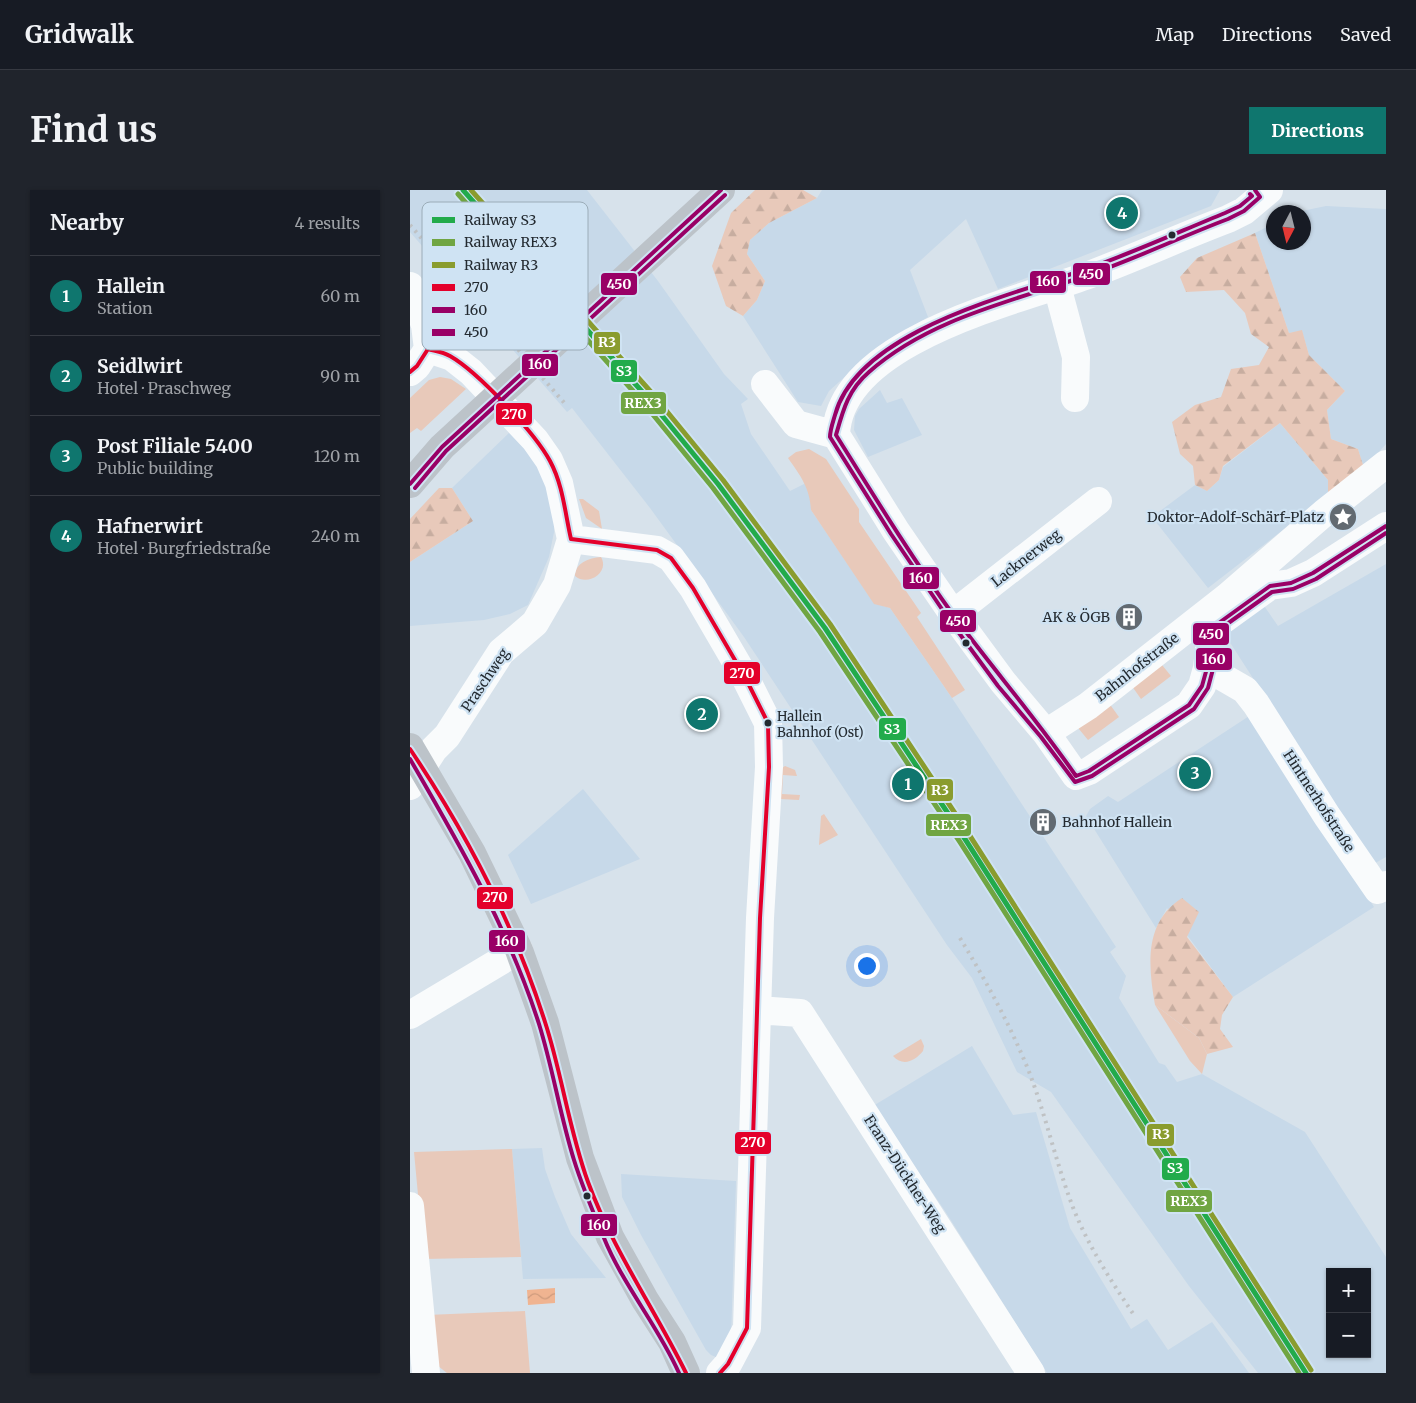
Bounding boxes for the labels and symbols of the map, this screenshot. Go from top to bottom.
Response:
pin: 4 [1106,194,1138,232]
legend [422,202,588,350]
north arrow [1266,205,1311,250]
text: Railway S3 [464,211,537,229]
unlabelled marker [1167,230,1177,240]
text: Railway REX3 [464,233,557,251]
text: Railway R3 [464,256,538,274]
line badge: 450 [1072,262,1111,286]
text: 450 [1078,265,1104,283]
line badge: 160 [1029,270,1067,294]
line badge: 450 [600,272,638,296]
text: 160 [1036,272,1060,290]
text: 450 [606,275,632,293]
text: 270 [464,278,488,296]
text: 160 [464,301,487,319]
text: 450 [464,323,488,341]
line badge: R3 [593,331,621,355]
text: R3 [598,333,616,351]
line badge: 160 [521,353,559,377]
text: 160 [528,355,552,373]
line badge: S3 [610,359,638,383]
text: S3 [616,362,632,380]
line badge: REX3 [620,391,667,415]
text: REX3 [624,394,662,412]
line badge: 270 [495,402,533,426]
text: 270 [502,405,527,423]
place icon: Doktor-Adolf-Schärf-Platz [1328,502,1358,532]
place label: Doktor-Adolf-Schärf-Platz [1147,508,1324,526]
street label: Lacknerweg [988,525,1065,591]
line badge: 160 [902,566,940,590]
text: 160 [909,569,933,587]
building icon: AK & ÖGB [1114,602,1144,632]
place label: AK & ÖGB [1042,608,1110,626]
line badge: 450 [939,609,977,633]
text: 450 [945,612,971,630]
line badge: 450 [1192,622,1230,646]
text: 450 [1198,625,1224,643]
street label: Bahnhofstraße [1092,629,1182,705]
unlabelled marker [961,638,971,648]
street label: Praschweg [457,644,513,715]
line badge: 160 [1195,647,1233,671]
text: 160 [1202,650,1226,668]
line badge: 270 [723,661,761,685]
text: 270 [730,664,755,682]
pin: 2 [686,695,718,733]
place label: Hallein Bahnhof (Ost) [777,708,864,741]
line badge: S3 [878,717,907,741]
marker: Hallein Bahnhof (Ost) [763,718,773,728]
text: S3 [884,720,900,738]
street label: Hintnerhofstraße [1279,747,1359,855]
pin: 3 [1179,754,1211,792]
pin: 1 [892,765,924,803]
line badge: R3 [926,778,954,802]
text: R3 [931,781,949,799]
building icon: Bahnhof Hallein [1028,807,1058,837]
line badge: REX3 [925,813,972,837]
place label: Bahnhof Hallein [1062,813,1172,831]
text: REX3 [930,816,968,834]
line badge: 270 [476,886,514,910]
text: 270 [483,888,508,906]
line badge: 160 [488,929,526,953]
text: 160 [495,932,519,950]
your location [854,953,880,979]
street label: Franz-Dückher-Weg [860,1112,950,1237]
line badge: R3 [1146,1123,1175,1147]
text: R3 [1152,1125,1170,1143]
line badge: 270 [734,1131,772,1155]
text: 270 [741,1133,766,1151]
line badge: S3 [1161,1157,1190,1181]
text: S3 [1167,1159,1183,1177]
line badge: REX3 [1165,1189,1213,1213]
unlabelled marker [582,1191,592,1201]
text: REX3 [1170,1192,1208,1210]
line badge: 160 [580,1213,618,1237]
text: 160 [587,1216,611,1234]

